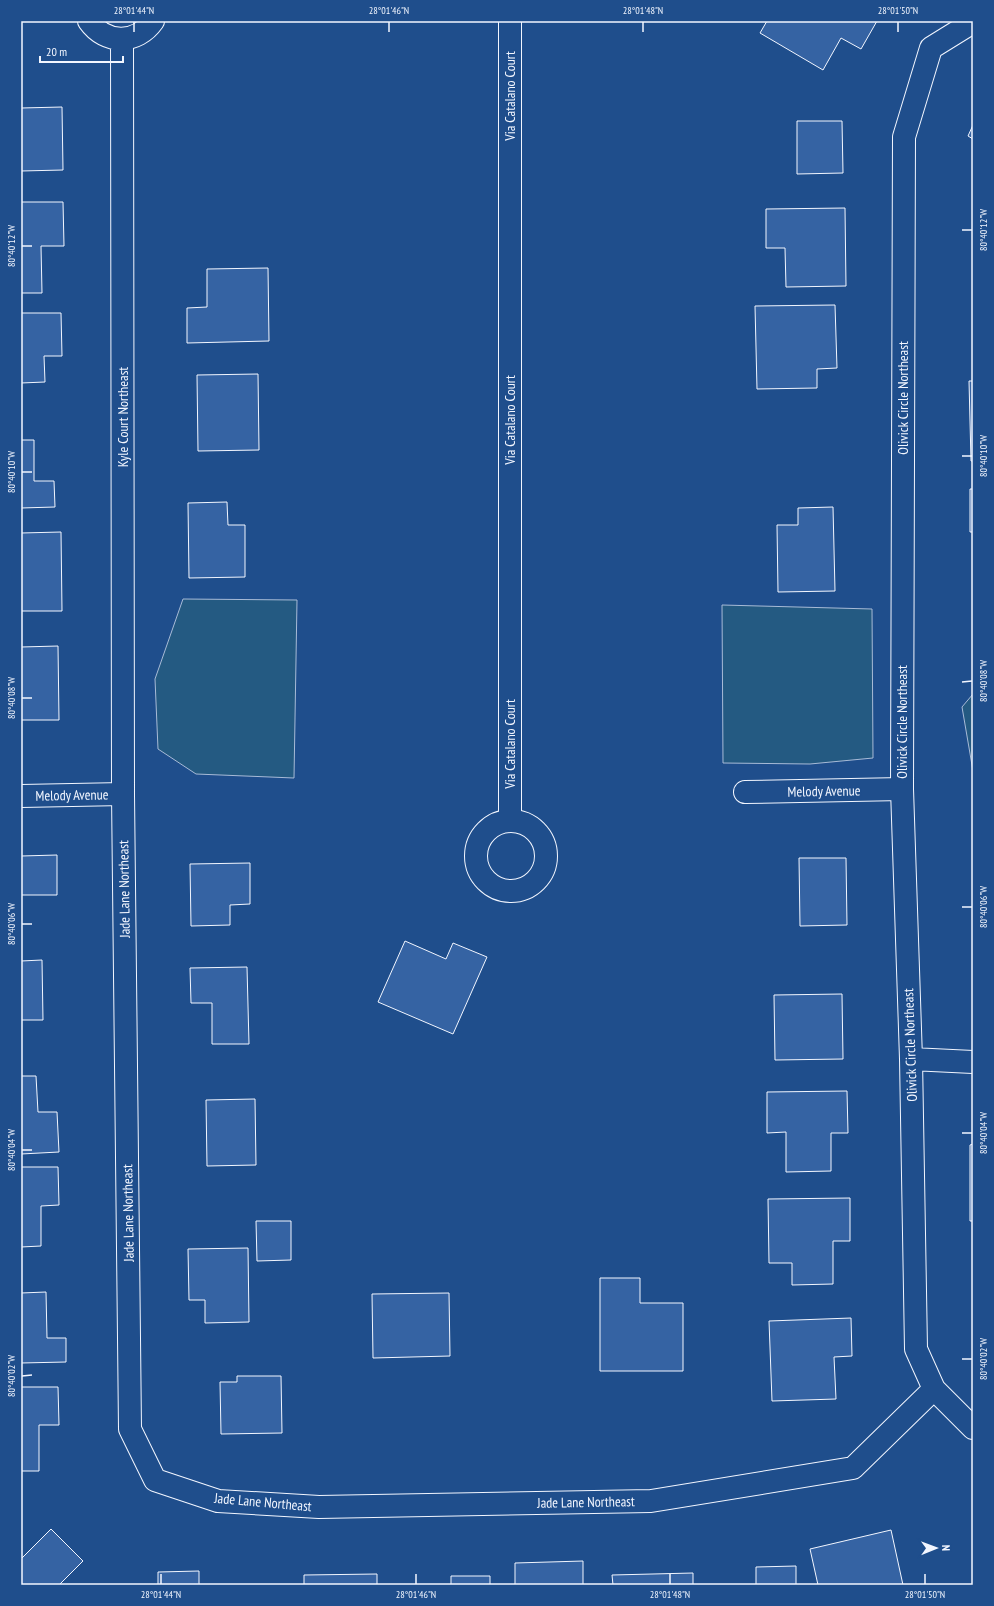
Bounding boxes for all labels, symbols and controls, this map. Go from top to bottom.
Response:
text: 28°01'44"N [114,4,154,17]
text: 28°01'46"N [369,4,409,17]
text: 28°01'48"N [623,4,663,17]
text: 28°01'50"N [878,4,918,17]
scale bar [40,38,123,64]
text: 20 m [46,44,67,59]
street label: Via Catalano Court [501,51,519,142]
text: 80°40'12"W [977,209,990,251]
text: 80°40'12"W [5,225,18,267]
street label: Olivick Circle Northeast [894,341,912,455]
street label: Kyle Court Northeast [114,367,132,467]
street label: Via Catalano Court [501,375,519,466]
text: 80°40'10"W [977,435,990,477]
text: 80°40'10"W [5,451,18,493]
text: 80°40'08"W [977,660,990,702]
street label: Olivick Circle Northeast [893,665,911,779]
text: 80°40'08"W [5,677,18,719]
street label: Via Catalano Court [501,699,519,790]
street label: Melody Avenue [787,781,861,801]
street label: Melody Avenue [35,785,109,805]
street label: Jade Lane Northeast [114,840,134,939]
text: 80°40'06"W [977,886,990,928]
text: 80°40'06"W [5,903,18,945]
street label: Olivick Circle Northeast [899,988,921,1102]
text: 80°40'04"W [977,1112,990,1154]
text: 80°40'04"W [5,1129,18,1171]
street label: Jade Lane Northeast [118,1164,138,1263]
text: 80°40'02"W [977,1338,990,1380]
text: 80°40'02"W [5,1355,18,1397]
street label: Jade Lane Northeast [213,1489,313,1515]
street label: Jade Lane Northeast [536,1492,635,1512]
north arrow [916,1528,956,1568]
text: N [939,1545,953,1551]
text: 28°01'44"N [141,1588,181,1601]
text: 28°01'46"N [396,1588,436,1601]
text: 28°01'48"N [650,1588,690,1601]
text: 28°01'50"N [905,1588,945,1601]

